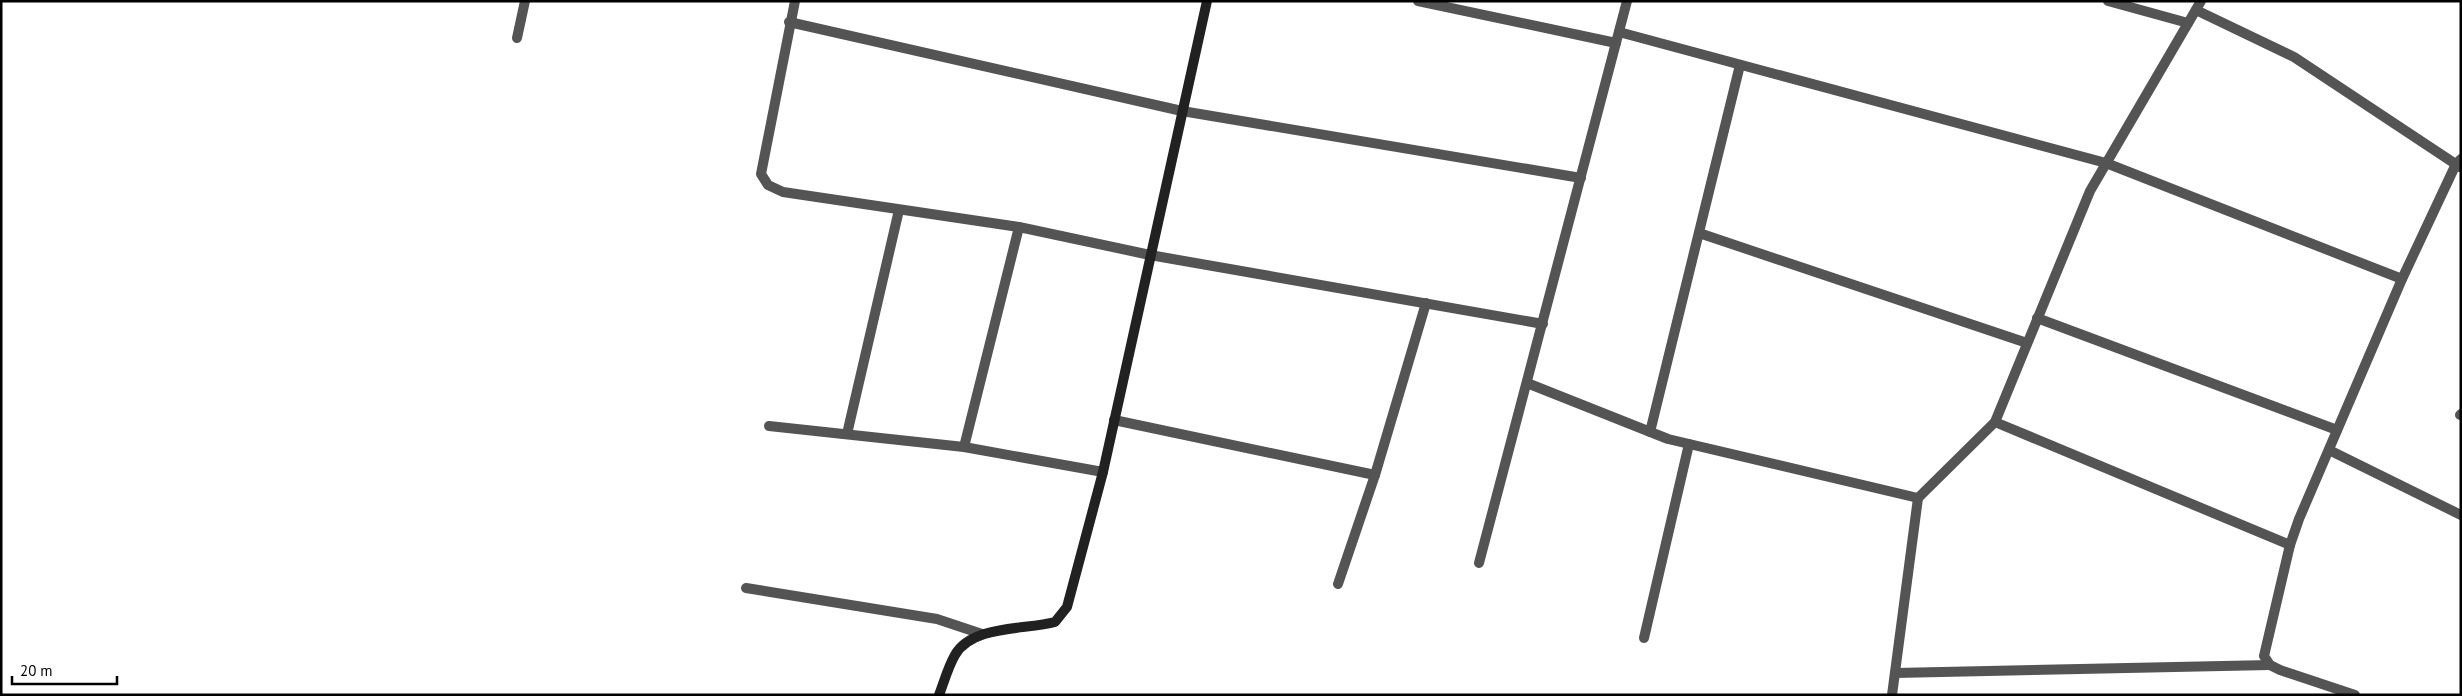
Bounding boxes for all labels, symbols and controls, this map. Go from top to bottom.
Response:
scale bar [12,654,118,686]
text: 20 m [20,661,53,680]

